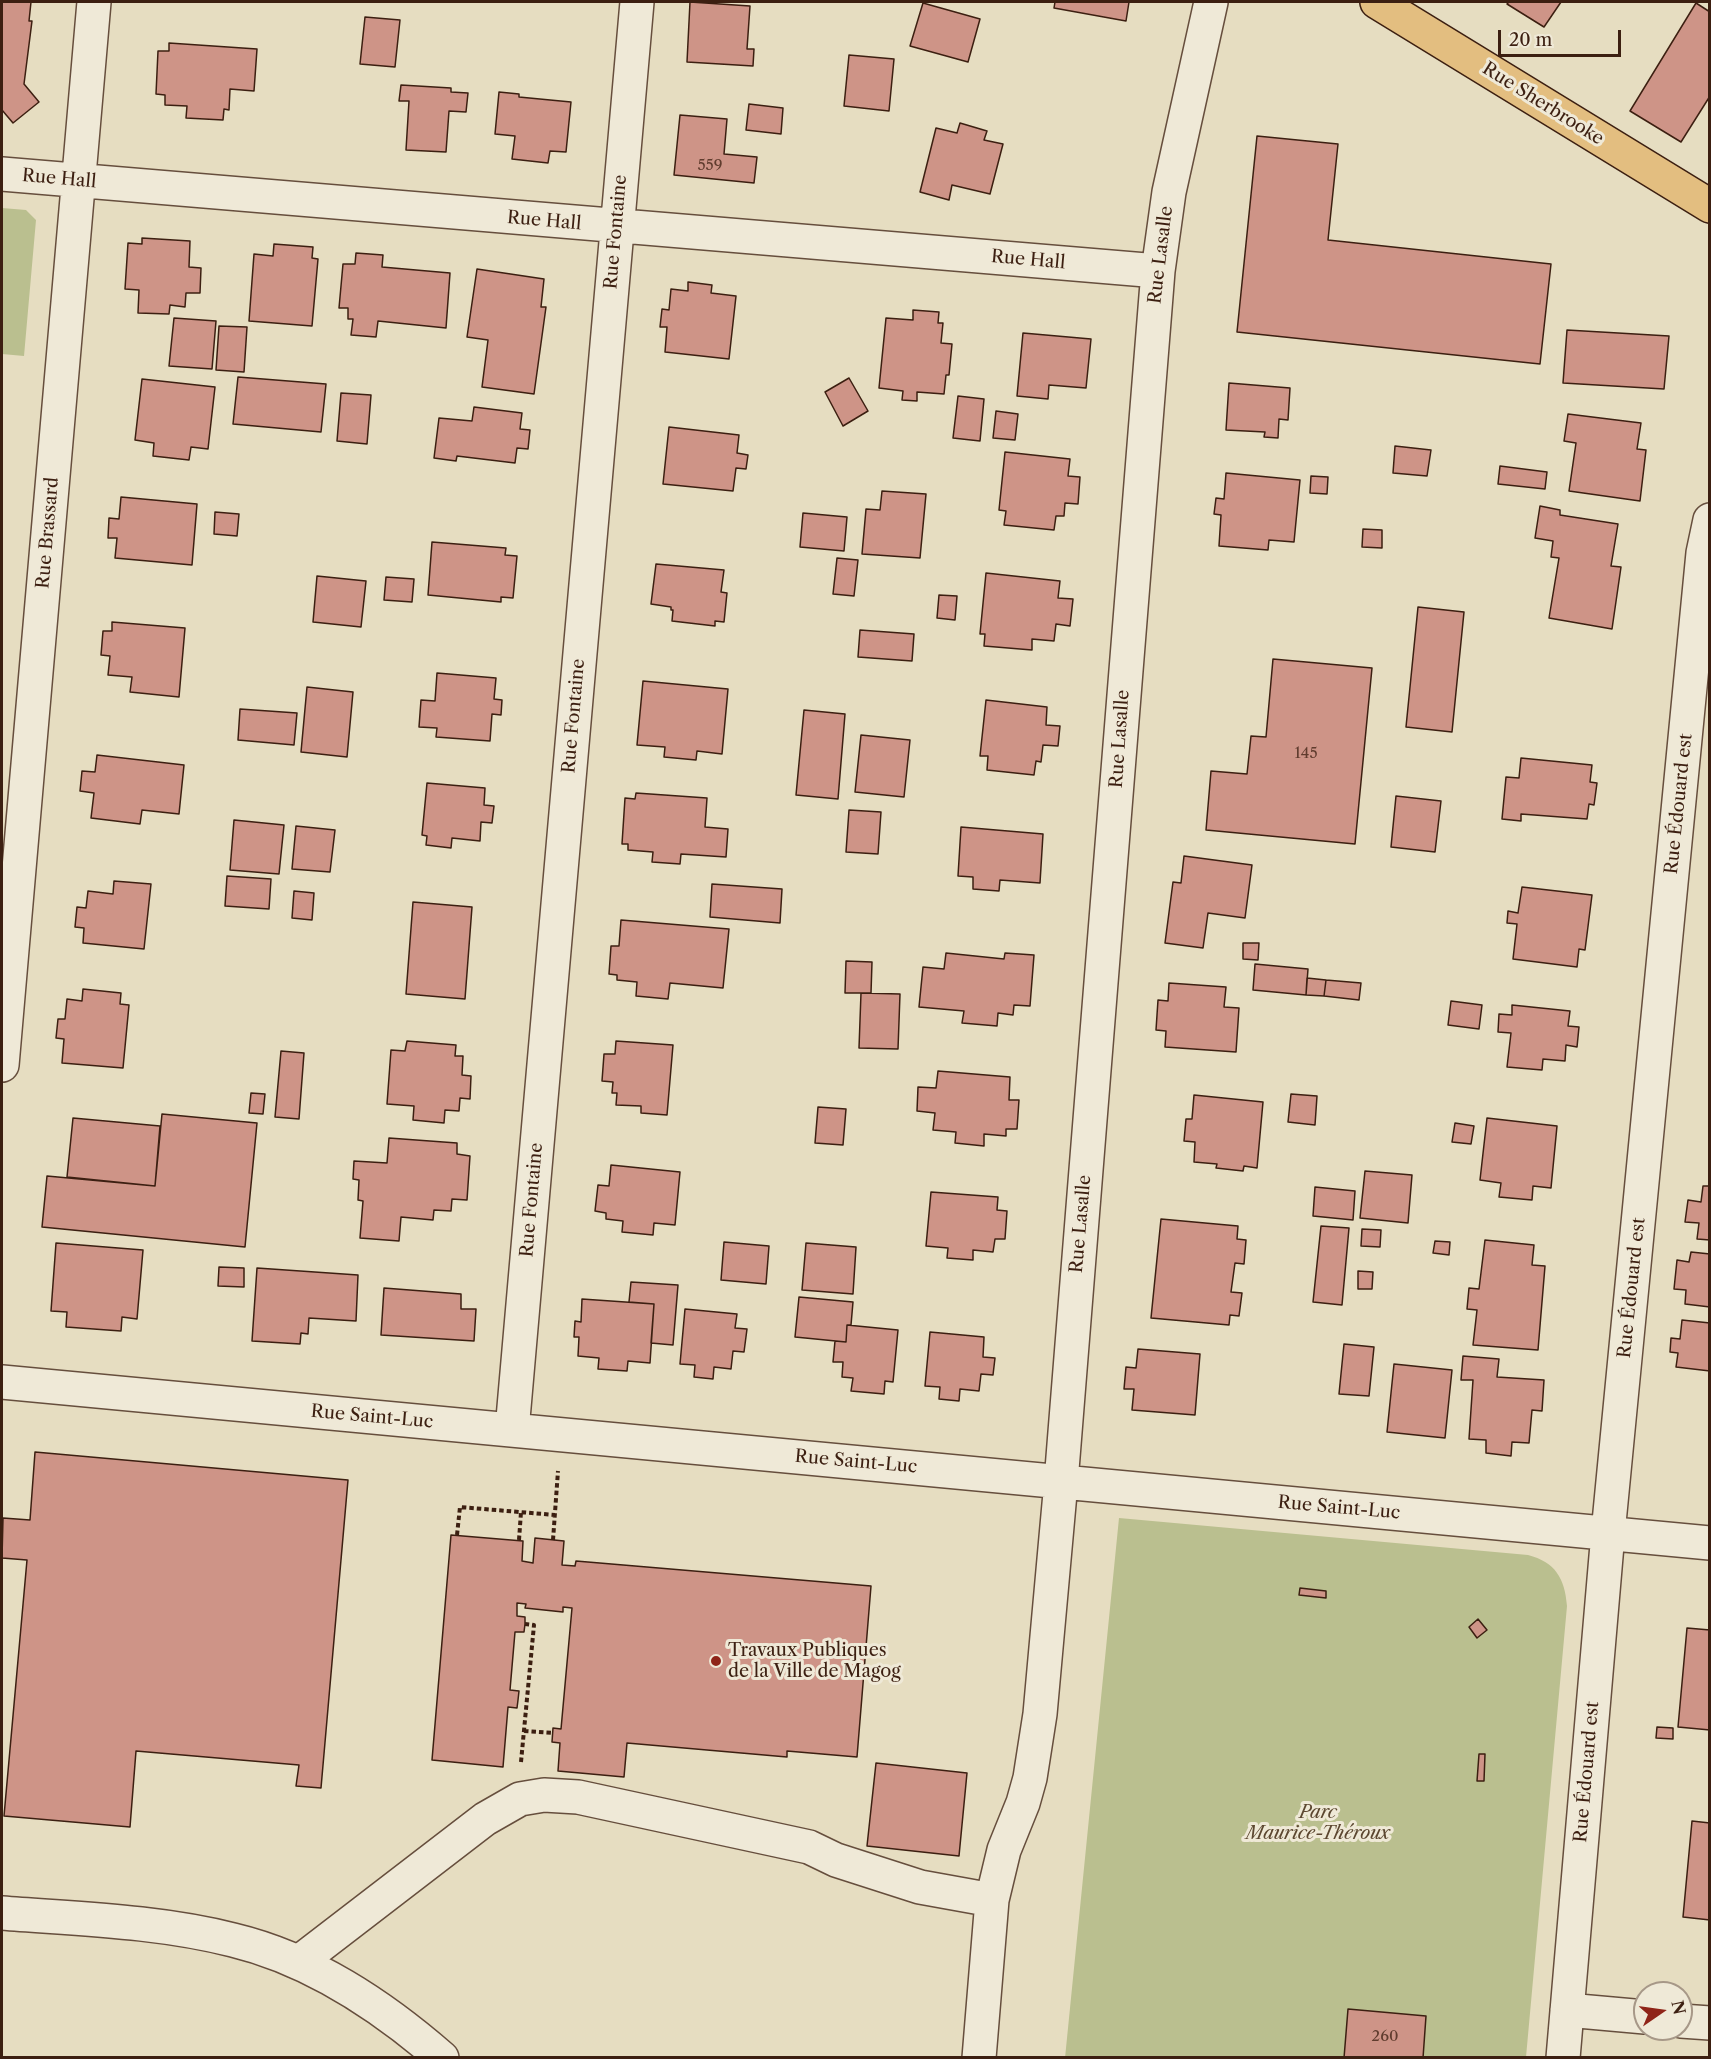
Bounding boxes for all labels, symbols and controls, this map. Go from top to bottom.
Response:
scale bar [1501,18,1624,56]
text: 20 m [1509,29,1552,51]
street label: Rue Sherbrooke [1478,58,1608,150]
house number: 559 [697,157,723,175]
street label: Rue Hall [21,165,97,193]
street label: Rue Fontaine [600,174,632,290]
street label: Rue Lasalle [1144,205,1178,305]
street label: Rue Hall [506,207,582,235]
street label: Rue Hall [990,246,1066,274]
street label: Rue Brassard [32,476,64,590]
street label: Rue Fontaine [558,658,590,774]
street label: Rue Lasalle [1106,689,1134,789]
street label: Rue Édouard est [1661,733,1697,875]
house number: 145 [1294,745,1318,763]
street label: Rue Fontaine [516,1142,548,1258]
street label: Rue Lasalle [1066,1174,1096,1274]
street label: Rue Édouard est [1614,1217,1650,1359]
street label: Rue Saint-Luc [310,1401,434,1433]
street label: Rue Saint-Luc [794,1446,918,1478]
street label: Rue Saint-Luc [1277,1492,1401,1524]
place label: Travaux Publiques de la Ville de Magog [728,1640,901,1682]
marker: Travaux Publiques de la Ville de Magog [709,1654,723,1668]
street label: Rue Édouard est [1570,1701,1604,1843]
park label: Parc Maurice-Théroux [1246,1802,1390,1844]
north arrow [1633,1981,1693,2041]
text: N [1667,1998,1690,2016]
house number: 260 [1372,2028,1398,2046]

